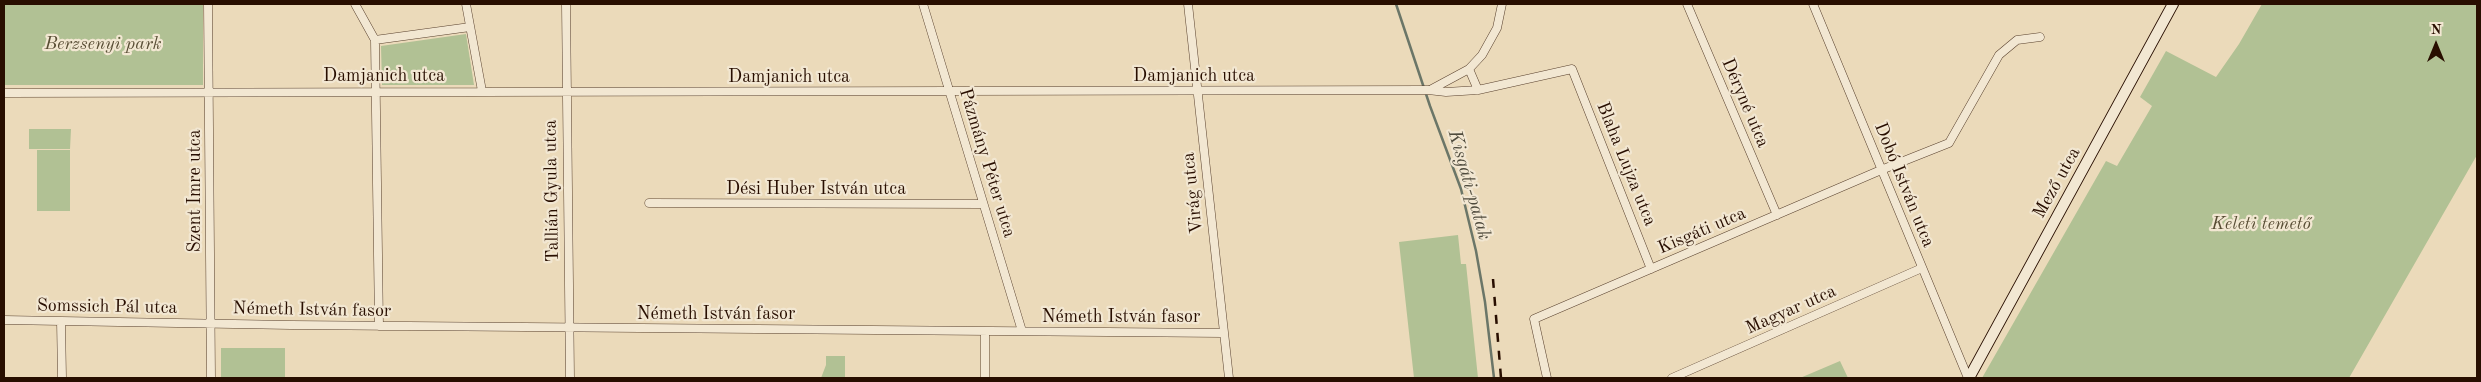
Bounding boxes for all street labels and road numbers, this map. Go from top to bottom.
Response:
street label: Déryné utca [1717,55,1773,151]
street label: Damjanich utca [323,65,445,87]
street label: Damjanich utca [1133,65,1255,87]
street label: Damjanich utca [728,66,850,88]
street label: Pázmány Péter utca [954,86,1020,240]
street label: Blaha Lujza utca [1591,99,1661,229]
street label: Dobó István utca [1869,119,1939,251]
street label: Tallián Gyula utca [540,120,564,262]
street label: Szent Imre utca [184,129,206,253]
street label: Mező utca [2029,144,2085,222]
street label: Virág utca [1178,151,1208,235]
street label: Dési Huber István utca [726,178,906,200]
street label: Kisgáti utca [1655,203,1749,259]
street label: Magyar utca [1742,280,1840,340]
street label: Somssich Pál utca [37,295,177,319]
street label: Németh István fasor [233,298,391,322]
street label: Németh István fasor [637,303,795,325]
street label: Németh István fasor [1042,306,1200,328]

